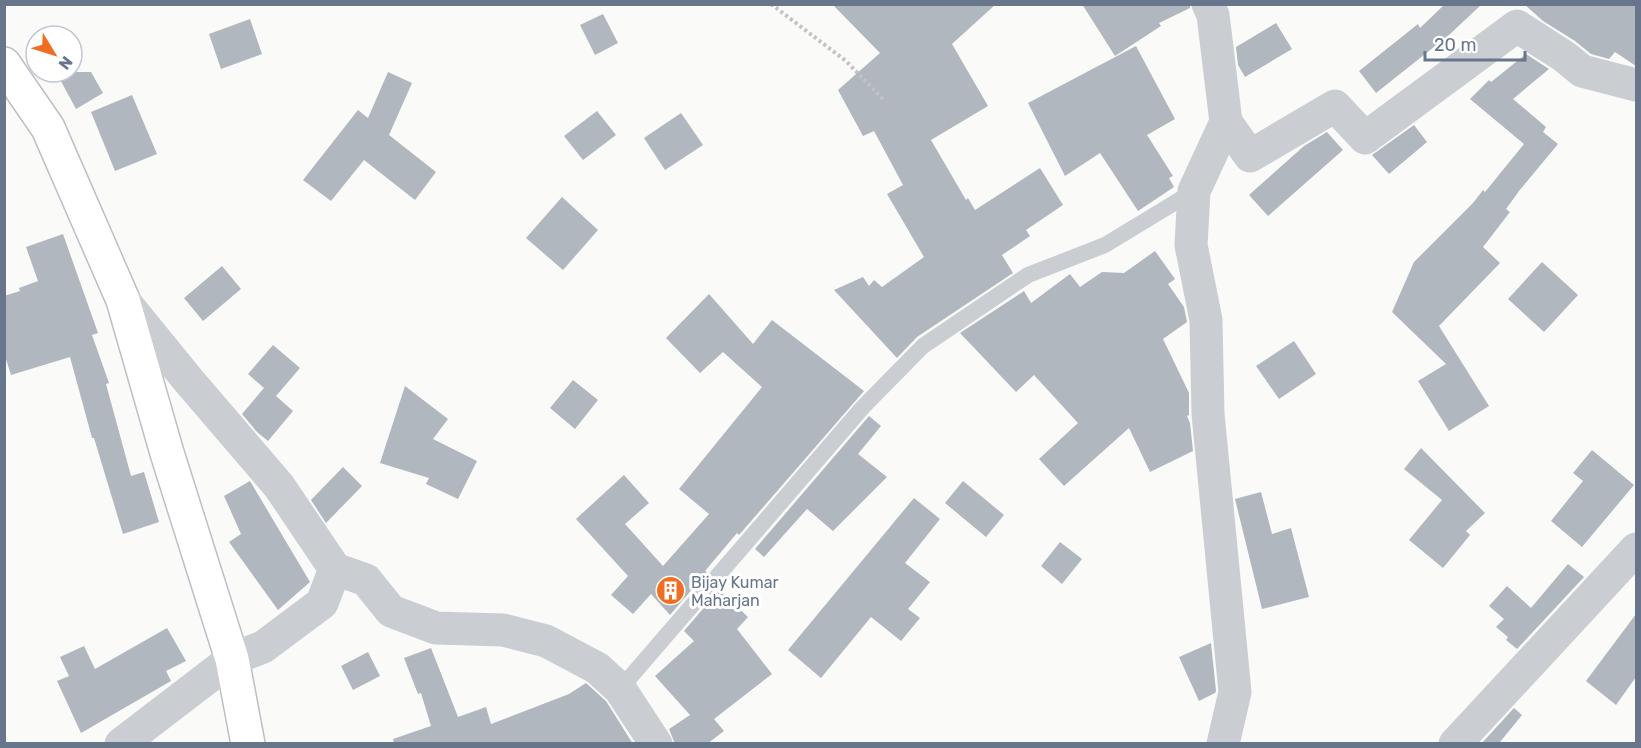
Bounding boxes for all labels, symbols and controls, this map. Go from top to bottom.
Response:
north arrow [24,24,84,84]
scale bar [1425,24,1526,62]
text: 20 m [1434,34,1476,56]
text: N [54,53,76,73]
place label: Bijay Kumar Maharjan [691,573,779,610]
building icon: Bijay Kumar Maharjan [654,575,686,607]

